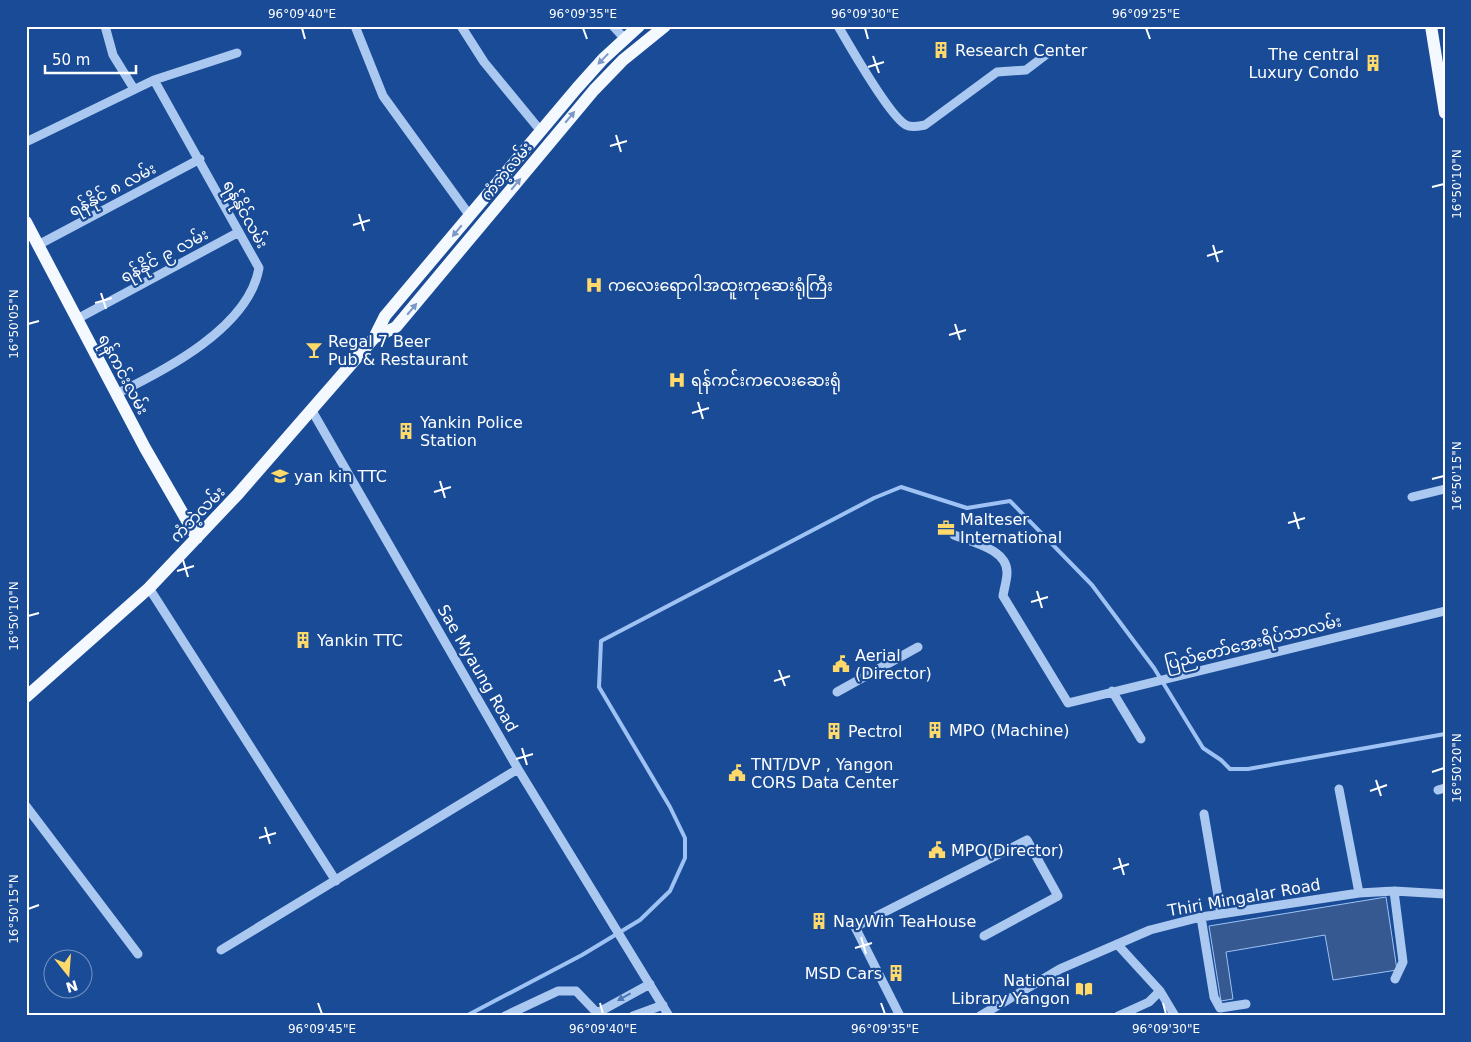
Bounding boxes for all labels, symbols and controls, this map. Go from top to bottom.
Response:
text: 96°09'40"E [268,7,336,21]
text: 96°09'35"E [549,7,617,21]
text: 96°09'30"E [831,7,899,21]
text: 96°09'25"E [1112,7,1180,21]
building icon: Research Center [931,40,951,60]
place label: Research Center [955,41,1088,60]
scale bar [45,42,136,74]
place label: The central Luxury Condo [1248,45,1359,82]
text: 50 m [52,51,90,69]
one-way arrow [597,53,609,65]
building icon: The central Luxury Condo [1363,53,1383,73]
one-way arrow [565,111,576,124]
street label: ကံဘဲ့လမ်း [475,137,537,205]
text: 16°50'10"N [1450,149,1464,219]
street label: ရန်နိုင် ၈ လမ်း [65,157,161,225]
street label: ရန်နိုင်လမ်း [215,176,274,254]
one-way arrow [511,178,522,191]
street label: ရန်နိုင် ၉ လမ်း [116,223,214,291]
one-way arrow [451,225,463,237]
place label: ကလေးရောဂါအထူးကုဆေးရုံကြီး [608,274,833,300]
hospital icon: ကလေးရောဂါအထူးကုဆေးရုံကြီး [584,275,604,295]
text: 16°50'05"N [7,289,21,359]
one-way arrow [406,303,418,315]
street label: ရန်ကင်းလမ်း [91,330,154,420]
place label: Regal 7 Beer Pub & Restaurant [328,332,468,369]
bar icon: Regal 7 Beer Pub & Restaurant [304,340,324,360]
place label: ရန်ကင်းကလေးဆေးရုံ [691,369,841,395]
hospital icon: ရန်ကင်းကလေးဆေးရုံ [667,370,687,390]
place label: Yankin Police Station [419,413,523,450]
building icon: Yankin Police Station [396,421,416,441]
text: 16°50'15"N [1450,441,1464,511]
school or university icon: yan kin TTC [270,466,290,486]
place label: yan kin TTC [294,467,387,486]
street label: ကံဘဲ့လမ်း [165,481,229,547]
place label: Malteser International [960,510,1062,547]
office icon: Malteser International [936,518,956,538]
text: 16°50'10"N [7,581,21,651]
street label: Sae Myaung Road [433,601,522,735]
street label: ပြည်တော်အေးရိပ်သာလမ်း [1162,609,1344,678]
building icon: Yankin TTC [293,630,313,650]
place label: Yankin TTC [316,631,403,650]
place label: Aerial (Director) [855,646,932,683]
public building icon: Aerial (Director) [831,654,851,674]
building icon: MPO (Machine) [925,720,945,740]
building icon: Pectrol [824,721,844,741]
place label: MPO (Machine) [949,721,1070,740]
place label: Pectrol [848,722,902,741]
text: 16°50'20"N [1450,733,1464,803]
place label: TNT/DVP , Yangon CORS Data Center [750,755,899,792]
public building icon: TNT/DVP , Yangon CORS Data Center [727,763,747,783]
public building icon: MPO(Director) [927,840,947,860]
place label: MPO(Director) [951,841,1064,860]
text: 16°50'15"N [7,874,21,944]
street label: Thiri Mingalar Road [1165,875,1322,920]
building icon: NayWin TeaHouse [809,911,829,931]
place label: NayWin TeaHouse [833,912,976,931]
north arrow [42,950,92,1000]
building icon: MSD Cars [886,963,906,983]
place label: MSD Cars [805,964,882,983]
place label: National Library Yangon [951,971,1070,1008]
text: N [64,977,80,996]
library icon: National Library Yangon [1074,979,1094,999]
one-way arrow [617,993,631,1002]
text: 96°09'45"E [288,1022,356,1036]
text: 96°09'40"E [569,1022,637,1036]
text: 96°09'35"E [851,1022,919,1036]
text: 96°09'30"E [1132,1022,1200,1036]

